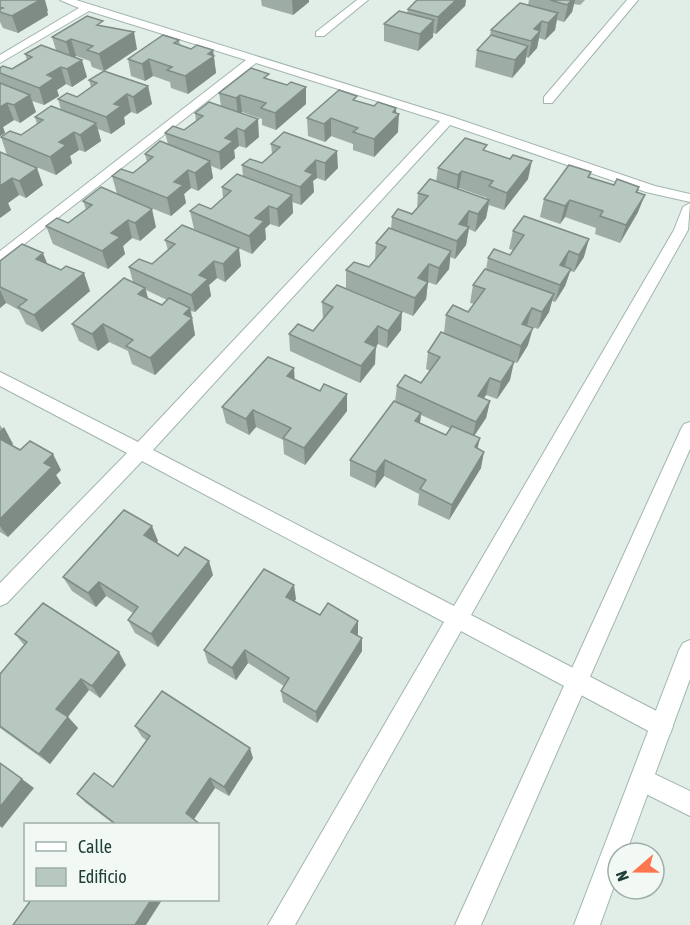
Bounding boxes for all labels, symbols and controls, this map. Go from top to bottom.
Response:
legend [24,823,219,901]
text: Calle [78,836,112,857]
north arrow [606,841,666,901]
text: Edificio [78,866,127,887]
text: N [612,869,632,884]

